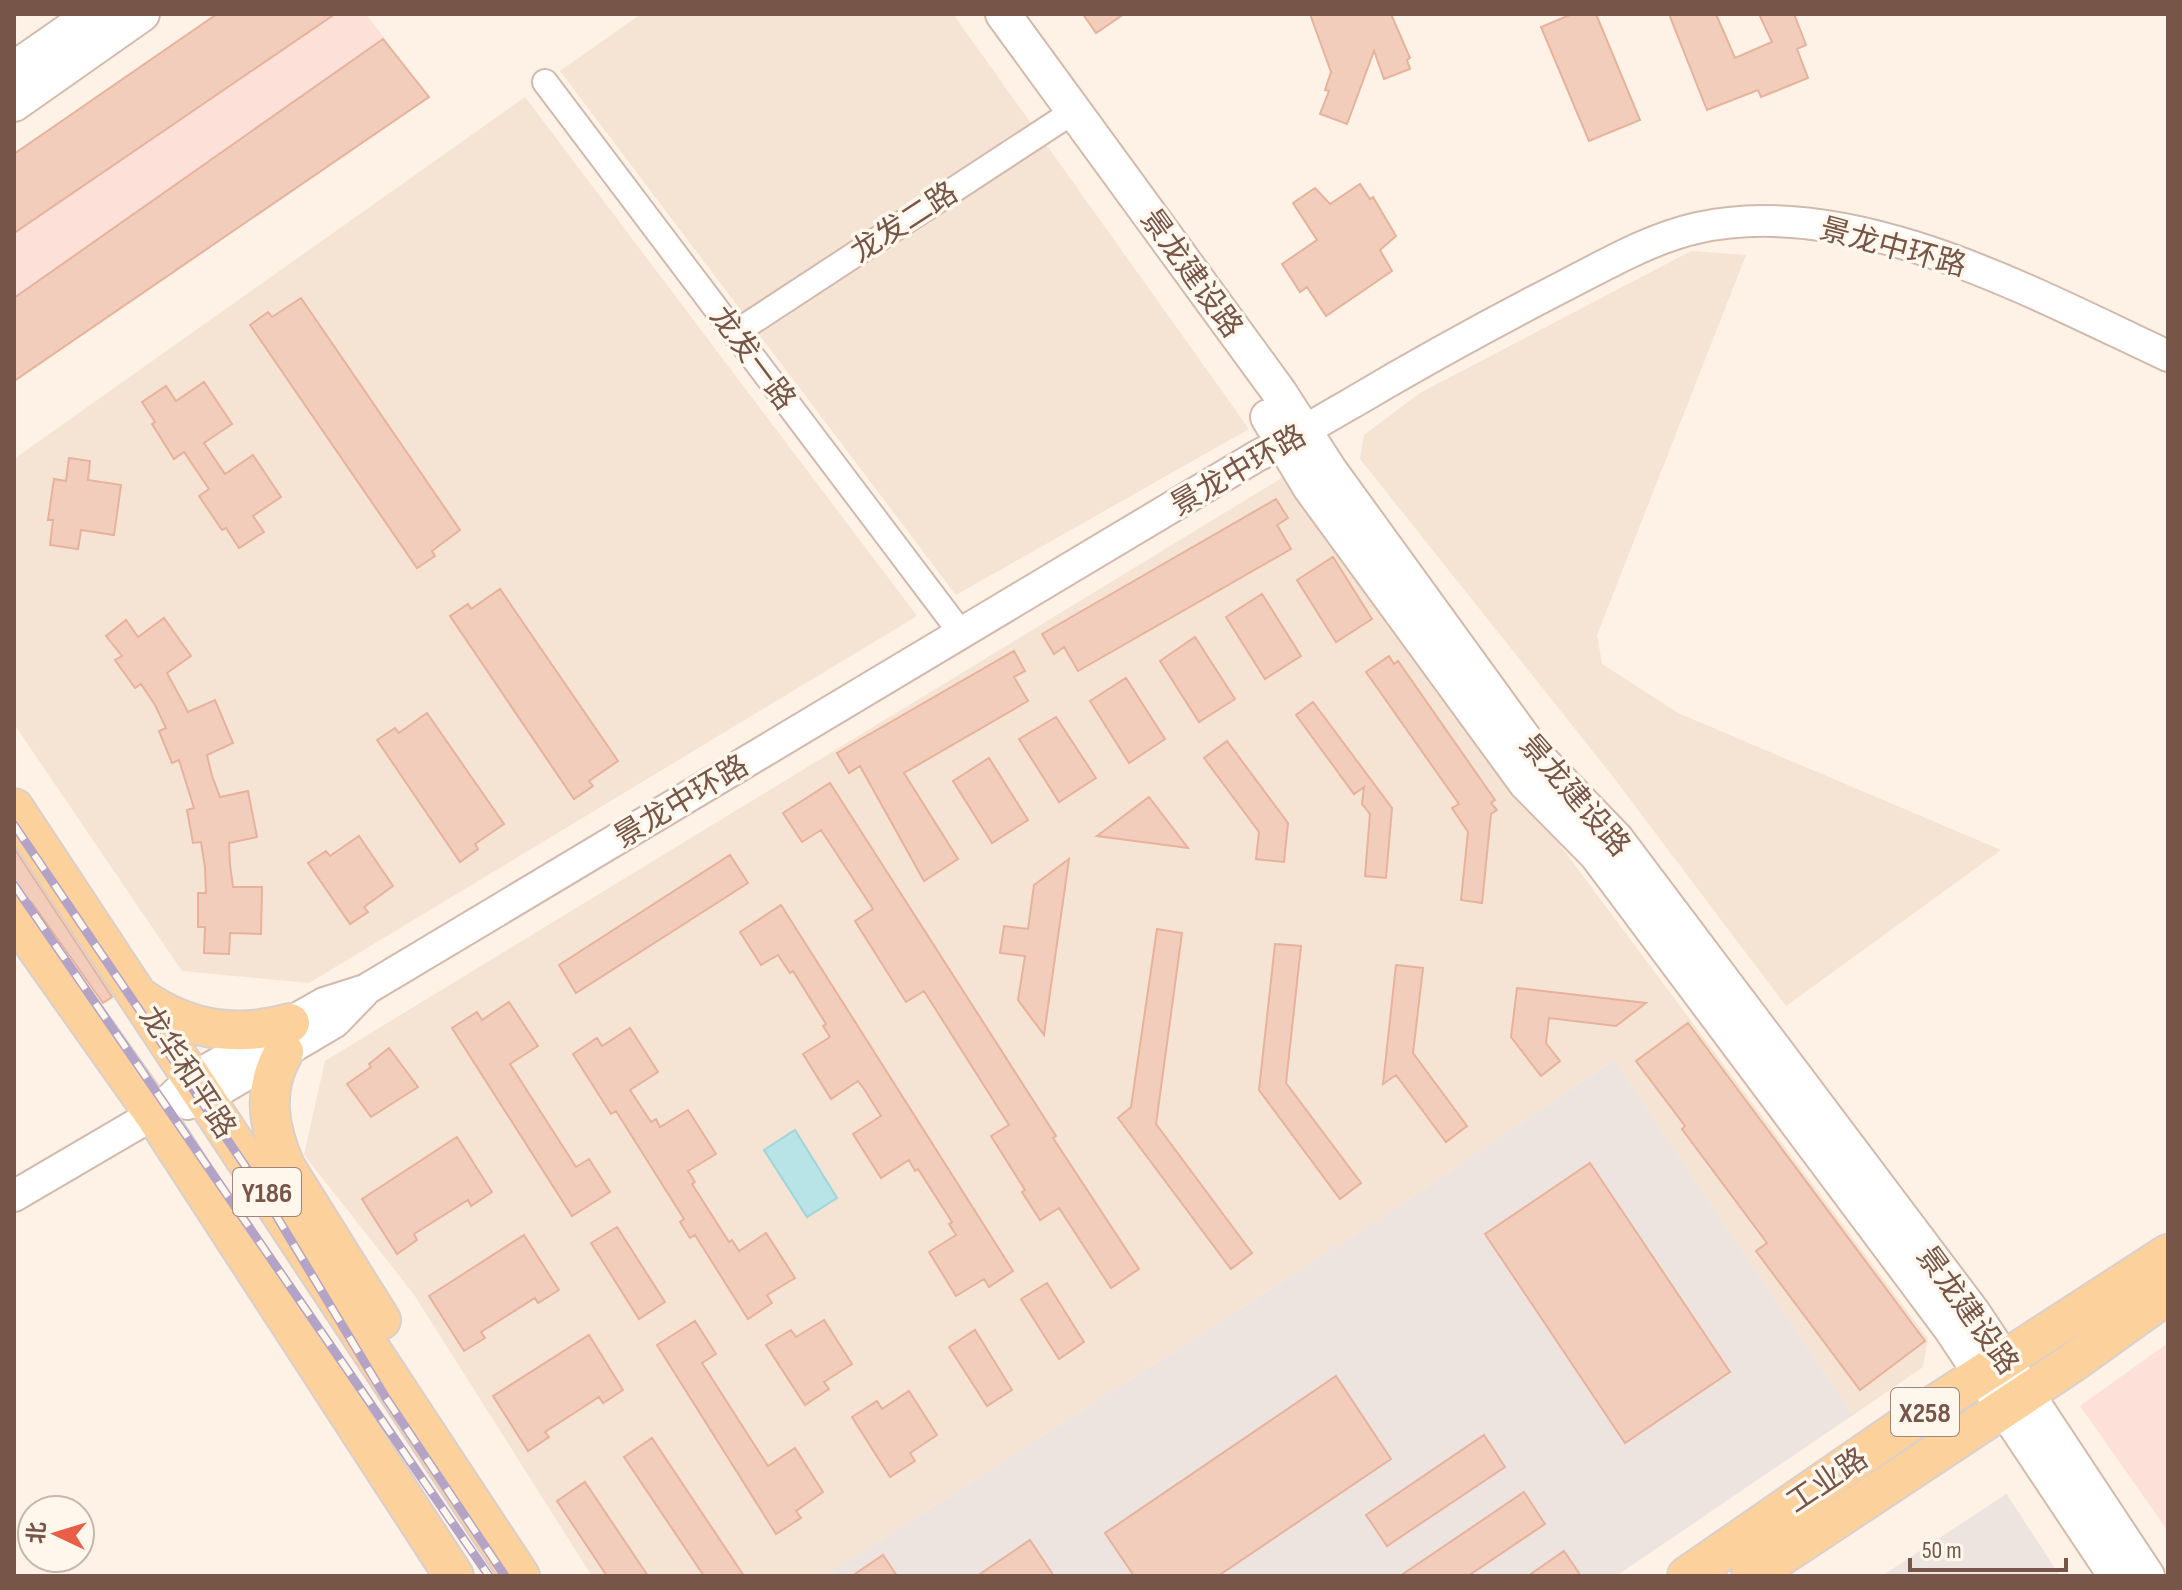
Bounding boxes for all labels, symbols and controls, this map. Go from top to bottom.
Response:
street label: 龙发二路 [844,175,965,271]
street label: 景龙建设路 [1133,202,1250,345]
street label: 景龙中环路 [1816,211,1970,285]
street label: 龙发一路 [702,300,803,417]
street label: 景龙中环路 [1165,418,1312,524]
street label: 景龙建设路 [1511,727,1637,864]
street label: 景龙中环路 [608,748,755,856]
street label: 龙华和平路 [131,1000,243,1145]
road number: Y186 [233,1168,301,1216]
street label: 景龙建设路 [1909,1239,2026,1382]
road number: X258 [1891,1388,1959,1436]
street label: 工业路 [1780,1441,1875,1521]
north arrow [16,1494,96,1574]
text: 北 [23,1521,52,1545]
scale bar [1910,1522,2066,1572]
text: 50 m [1922,1536,1962,1565]

